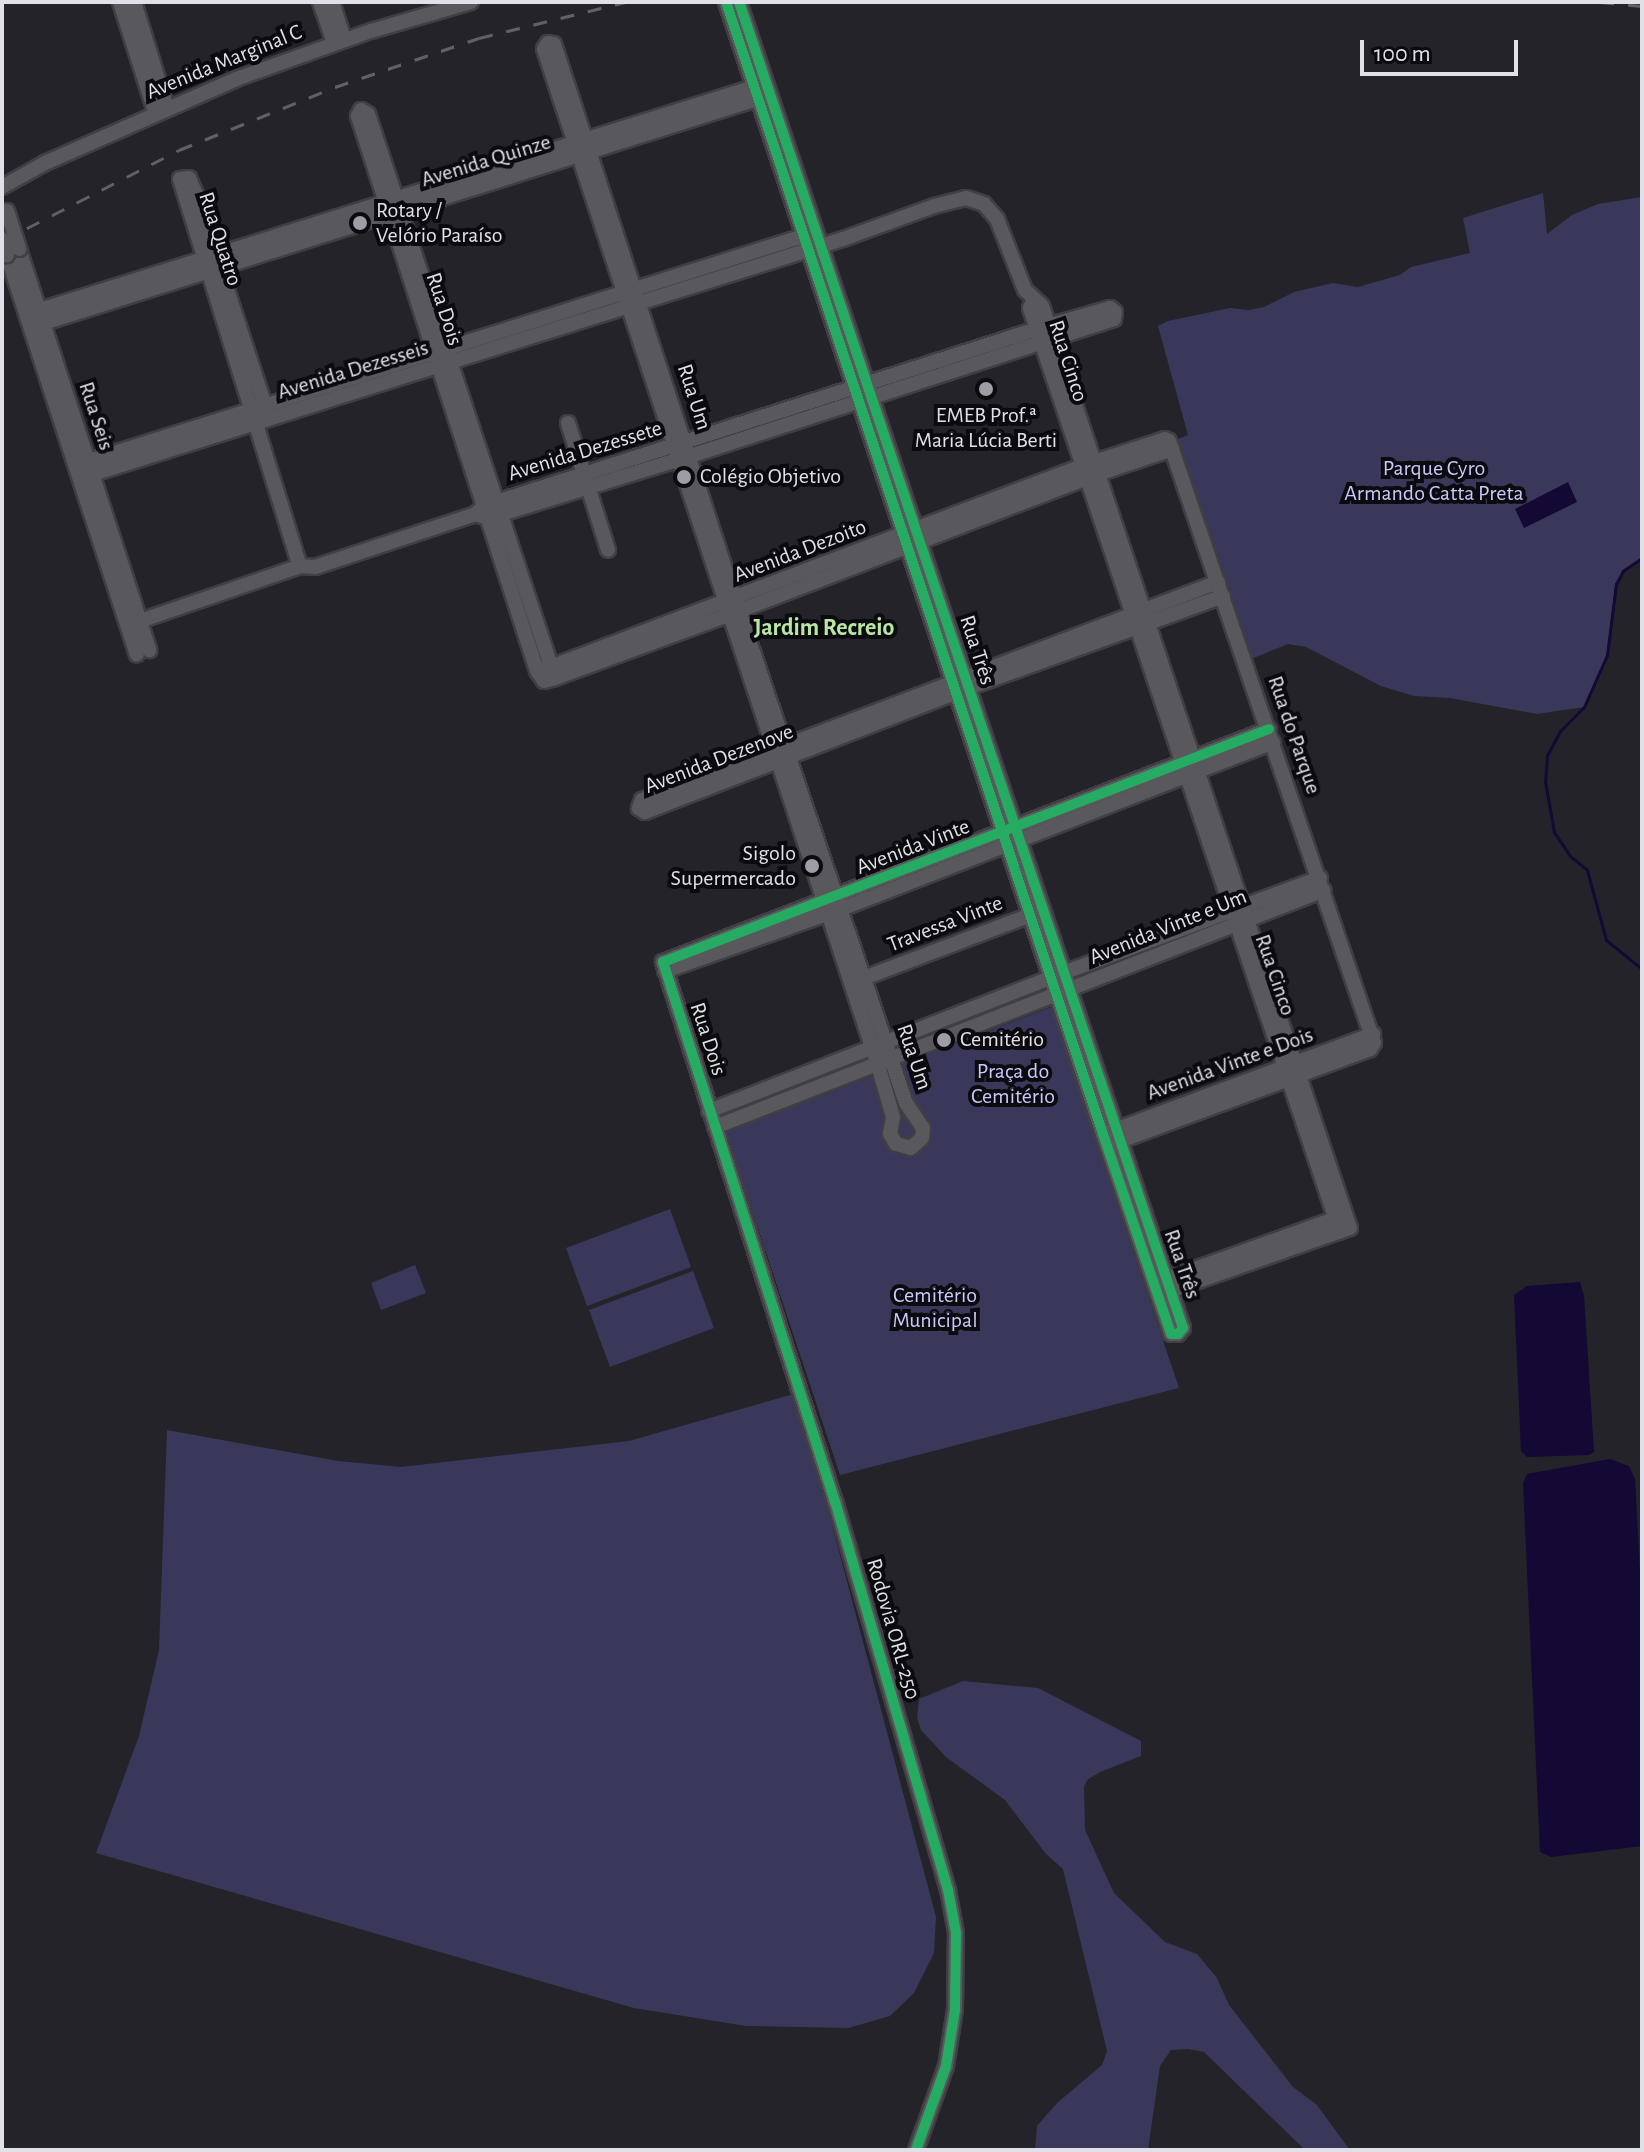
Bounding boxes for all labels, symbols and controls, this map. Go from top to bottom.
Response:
street label: Avenida Marginal C [142,19,306,105]
scale bar [1364,24,1522,74]
text: 100 m [1374,42,1431,66]
street label: Avenida Quinze [418,129,554,193]
street label: Rua Quatro [192,189,248,289]
place label: Rotary / Velório Paraíso [376,197,503,248]
marker: Rotary / Velório Paraíso [351,214,369,232]
street label: Rua Dois [420,269,468,349]
street label: Rua Cinco [1042,317,1094,405]
street label: Avenida Dezesseis [274,335,432,405]
street label: Rua Um [671,361,717,433]
street label: Rua Seis [73,378,119,454]
marker: EMEB Prof.ª Maria Lúcia Berti [977,380,995,398]
place label: EMEB Prof.ª Maria Lúcia Berti [915,402,1057,454]
street label: Avenida Dezessete [505,415,665,487]
park label: Parque Cyro Armando Catta Preta [1344,455,1524,506]
place label: Colégio Objetivo [700,464,841,490]
marker: Colégio Objetivo [675,468,693,486]
street label: Avenida Dezoito [730,514,870,588]
street label: Rua Três [953,612,1001,688]
district label: Jardim Recreio [754,615,894,643]
street label: Rua do Parque [1261,673,1327,797]
street label: Avenida Dezenove [641,718,797,800]
street label: Avenida Vinte [853,813,973,881]
place label: Sigolo Supermercado [671,840,796,892]
marker: Sigolo Supermercado [803,857,821,875]
street label: Avenida Vinte e Um [1085,883,1251,971]
street label: Travessa Vinte [884,890,1006,958]
street label: Rua Cinco [1249,931,1301,1019]
street label: Rua Dois [684,999,732,1079]
street label: Rua Um [890,1021,938,1093]
street label: Avenida Vinte e Dois [1143,1022,1317,1106]
place label: Cemitério [960,1027,1044,1053]
marker: Cemitério [935,1031,953,1049]
park label: Praça do Cemitério [971,1058,1055,1110]
street label: Rua Três [1158,1226,1206,1302]
park label: Cemitério Municipal [892,1282,978,1334]
street label: Rodovia ORL-250 [860,1555,926,1703]

